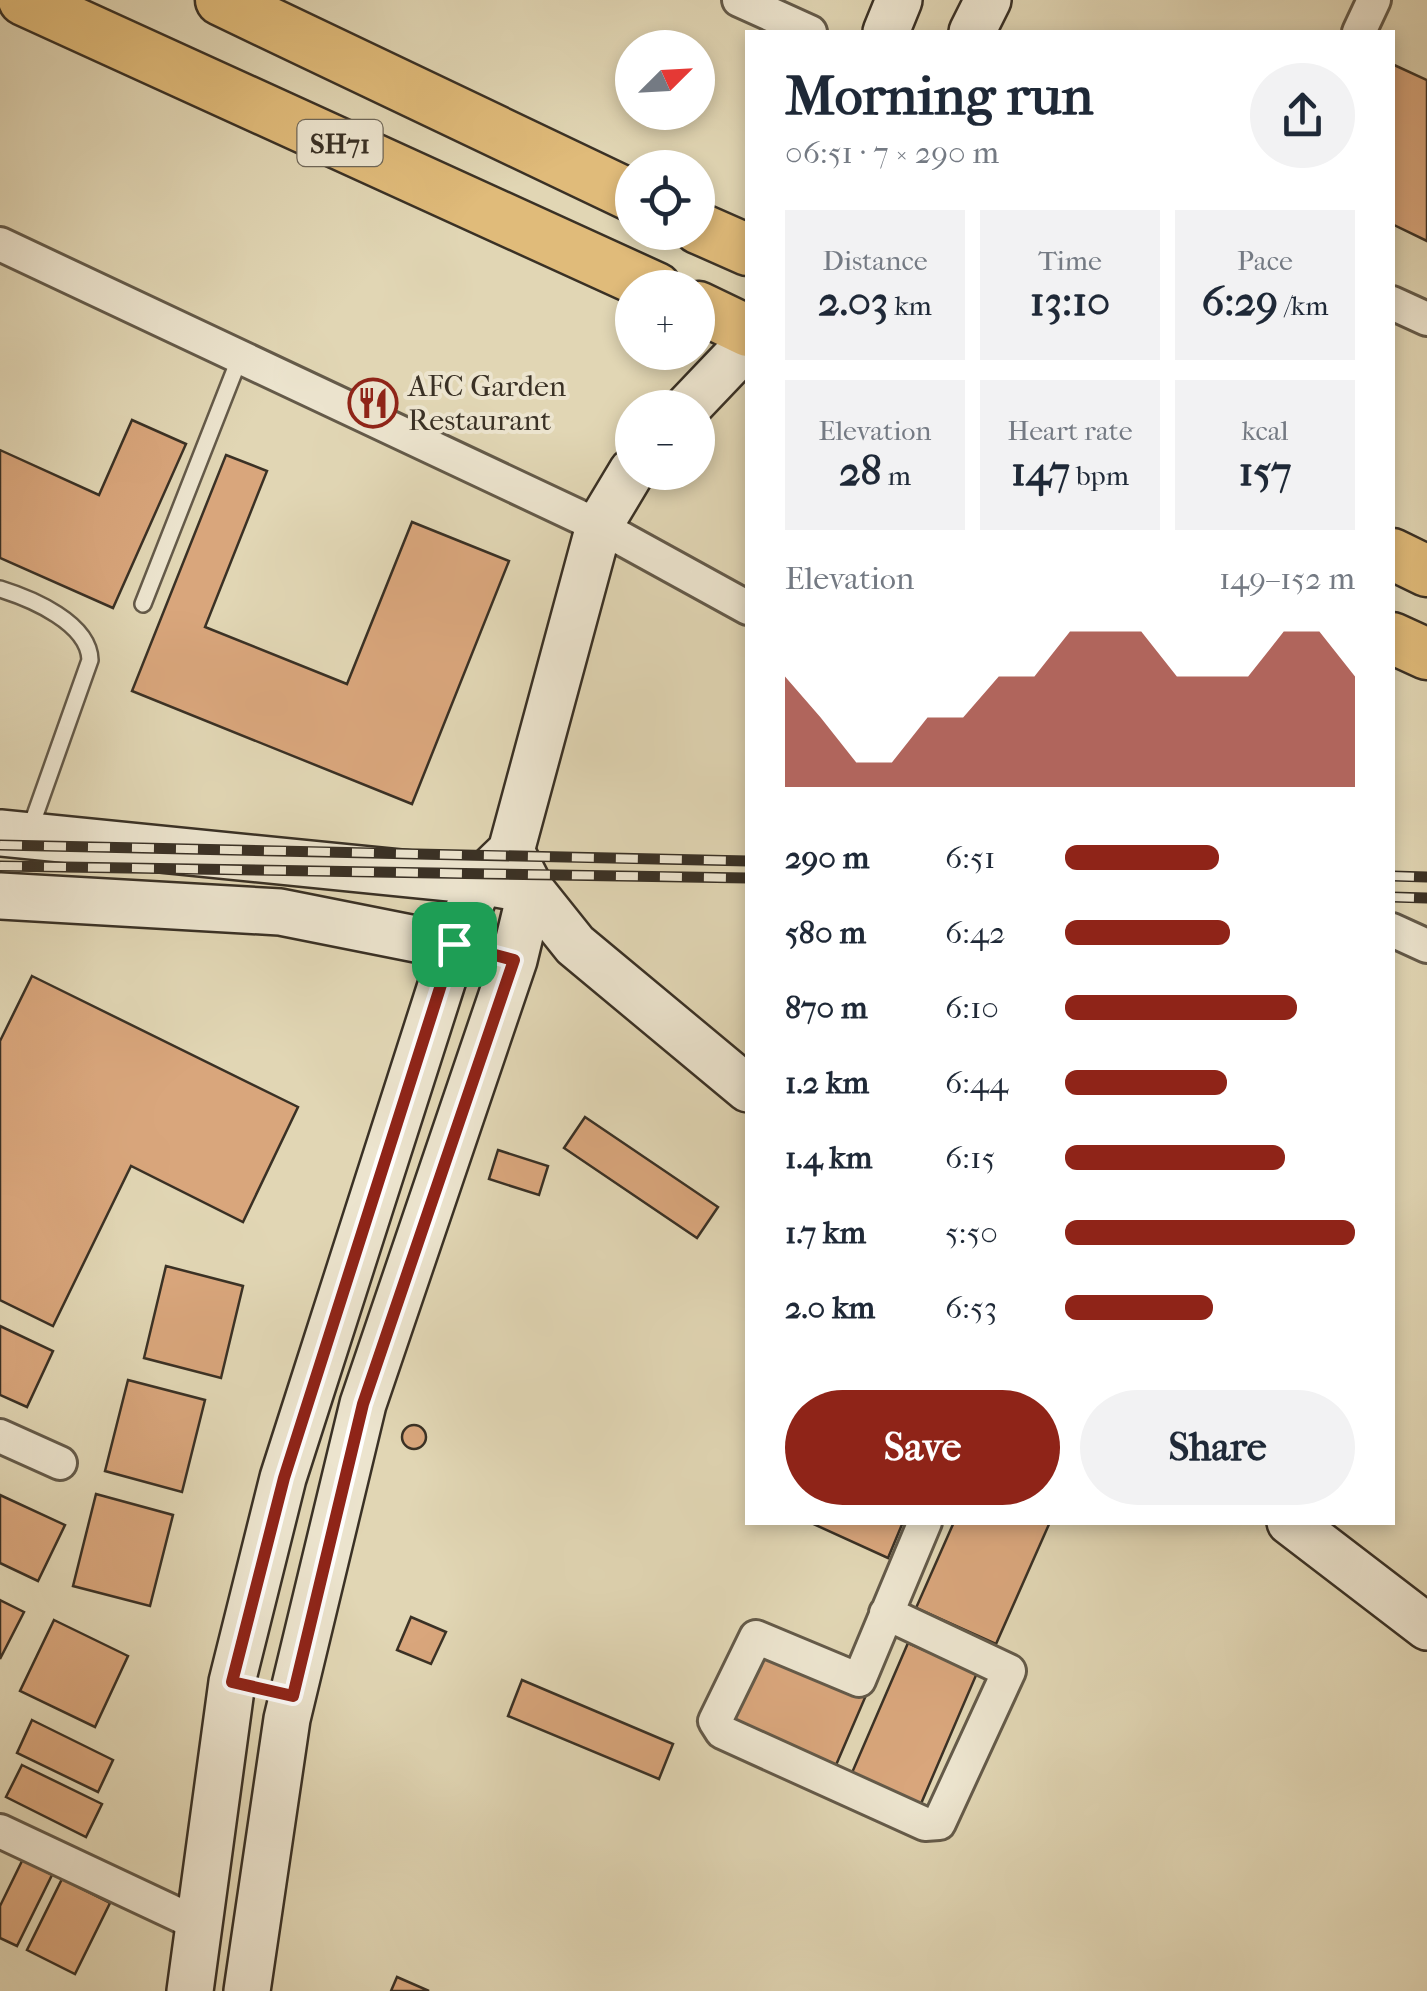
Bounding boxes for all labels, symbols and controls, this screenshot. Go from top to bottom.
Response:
north arrow [615,30,715,130]
map controls [615,30,715,490]
button: share [1250,63,1355,168]
text: Morning run [785,64,1093,128]
road number: SH71 [298,120,382,166]
text: 06:51 · 7 × 290 m [785,134,999,171]
button: locate [615,150,715,250]
text: Distance [822,244,928,277]
text: Time [1038,244,1102,277]
text: Pace [1237,244,1293,277]
button: + [615,270,715,370]
text: 2.03 [818,277,888,326]
text: 13:10 [1030,277,1110,326]
text: 6:29 [1201,277,1278,326]
text: km [888,289,932,322]
text: /km [1278,289,1329,322]
place label: AFC Garden Restaurant [407,369,567,438]
restaurant icon: AFC Garden Restaurant [347,377,399,429]
button: − [615,390,715,490]
text: Elevation [818,414,932,447]
text: Heart rate [1007,414,1133,447]
text: kcal [1241,414,1289,447]
text: 28 [839,447,882,496]
text: 147 [1011,447,1070,496]
text: 157 [1238,447,1292,496]
text: m [882,459,911,492]
text: bpm [1070,459,1129,492]
text: Elevation [785,560,914,597]
text: 149–152 m [1219,560,1355,597]
text: 290 m [785,839,869,876]
text: 6:51 [945,839,995,876]
pin [412,902,497,987]
text: 580 m [785,914,866,951]
text: 6:42 [945,914,1005,951]
icon: arrive [427,917,482,972]
text: 870 m [785,989,868,1026]
text: 6:10 [945,989,999,1026]
text: 1.2 km [785,1064,869,1101]
text: 6:44 [945,1064,1008,1101]
text: 1.4 km [785,1139,872,1176]
text: 6:15 [945,1139,995,1176]
text: 1.7 km [785,1214,866,1251]
text: 5:50 [945,1214,998,1251]
text: 2.0 km [785,1289,875,1326]
text: 6:53 [945,1289,997,1326]
button: Save [785,1390,1060,1505]
button: Share [1080,1390,1355,1505]

